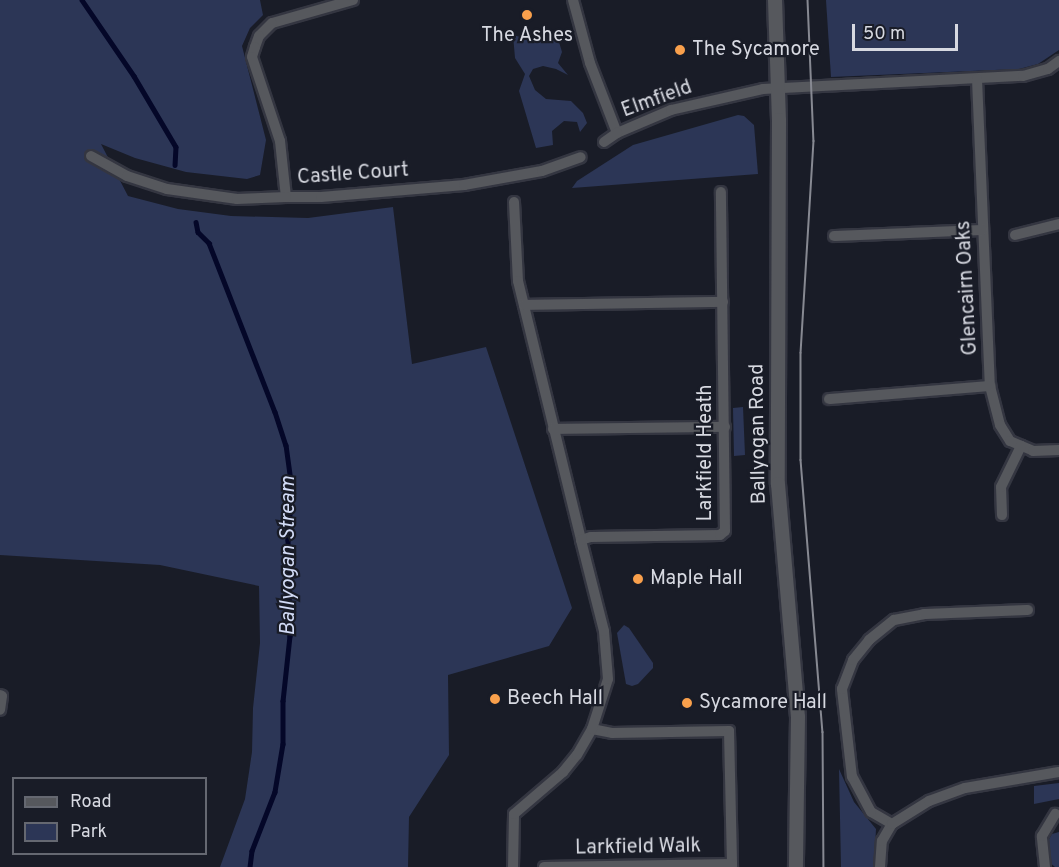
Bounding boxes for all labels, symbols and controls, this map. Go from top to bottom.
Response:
marker: The Ashes [520,8,534,22]
scale bar [855,12,962,50]
text: 50 m [863,23,905,46]
place label: The Ashes [480,24,574,48]
place label: The Sycamore [692,38,820,62]
marker: The Sycamore [673,43,687,57]
street label: Elmfield [619,76,695,124]
street label: Castle Court [296,159,410,191]
street label: Glencairn Oaks [952,220,984,356]
street label: Ballyogan Road [746,363,772,505]
street label: Larkfield Heath [694,384,718,522]
water label: Ballyogan Stream [276,476,302,636]
place label: Maple Hall [650,567,743,591]
marker: Maple Hall [631,572,645,586]
place label: Beech Hall [507,687,603,711]
place label: Sycamore Hall [699,691,827,715]
marker: Beech Hall [488,692,502,706]
marker: Sycamore Hall [680,696,694,710]
legend [12,777,207,855]
text: Road [70,791,112,814]
text: Park [70,821,107,844]
street label: Larkfield Walk [575,835,701,861]

